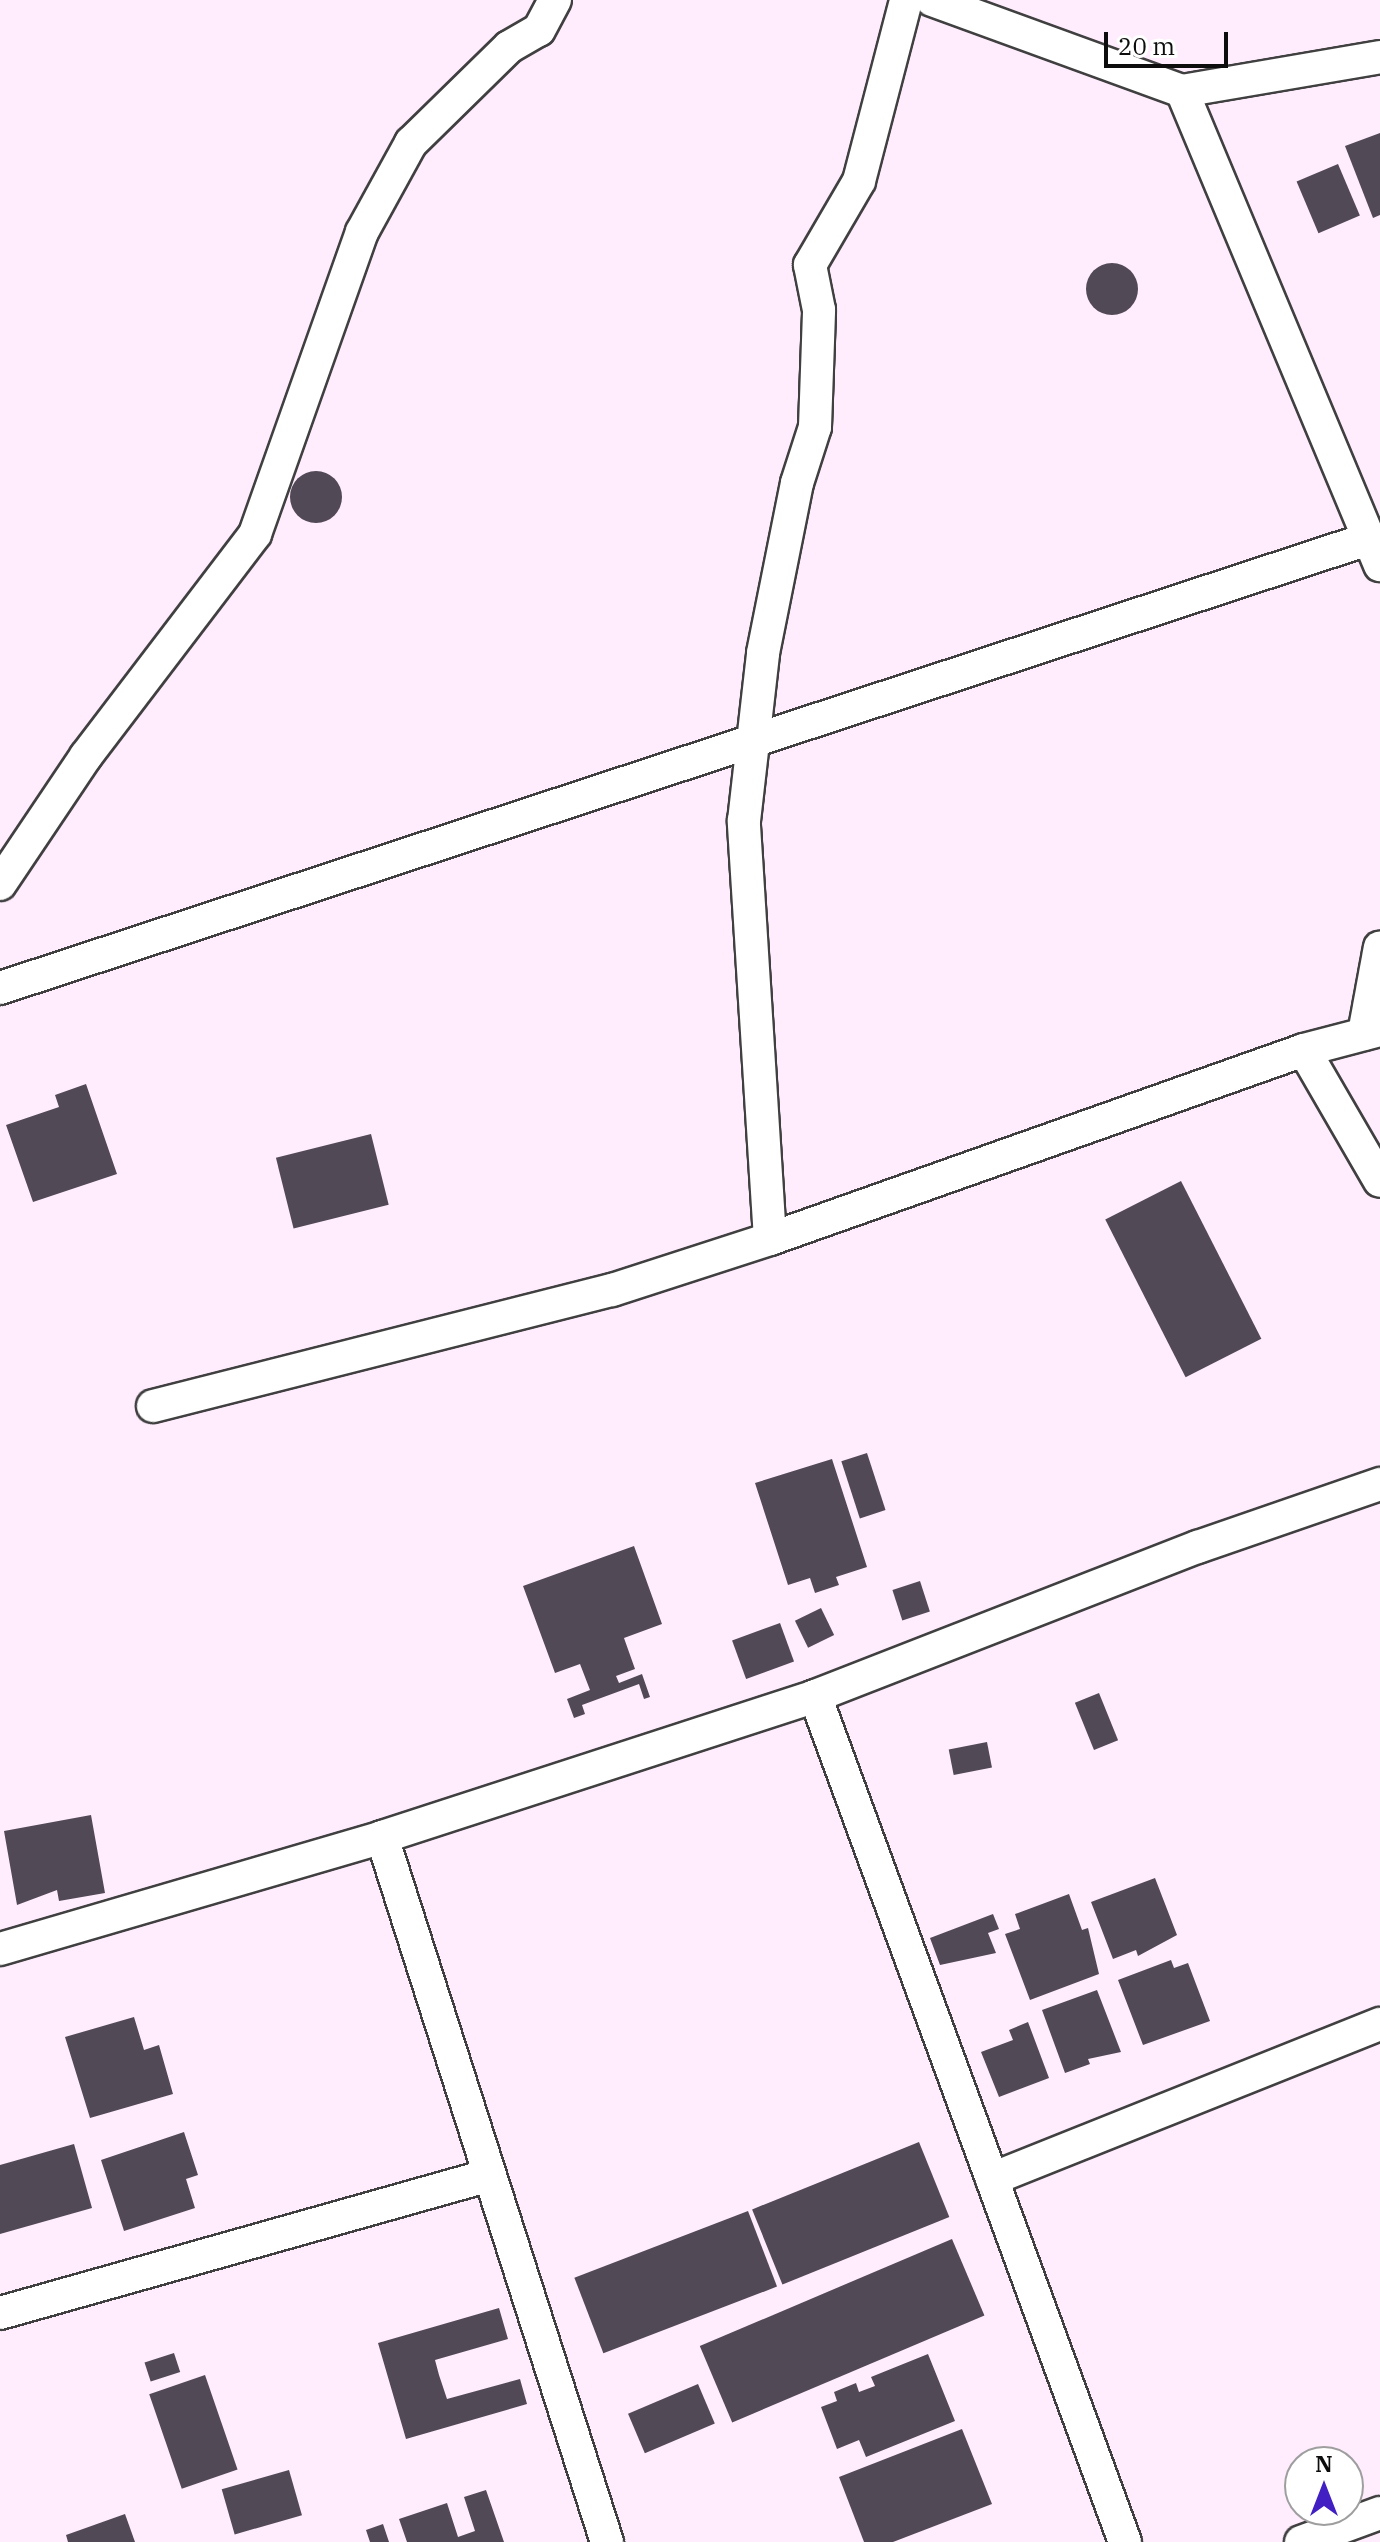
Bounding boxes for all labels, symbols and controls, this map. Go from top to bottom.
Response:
scale bar [1108,16,1232,66]
text: 20 m [1118,30,1175,62]
north arrow [1284,2446,1364,2526]
text: N [1315,2449,1333,2478]

